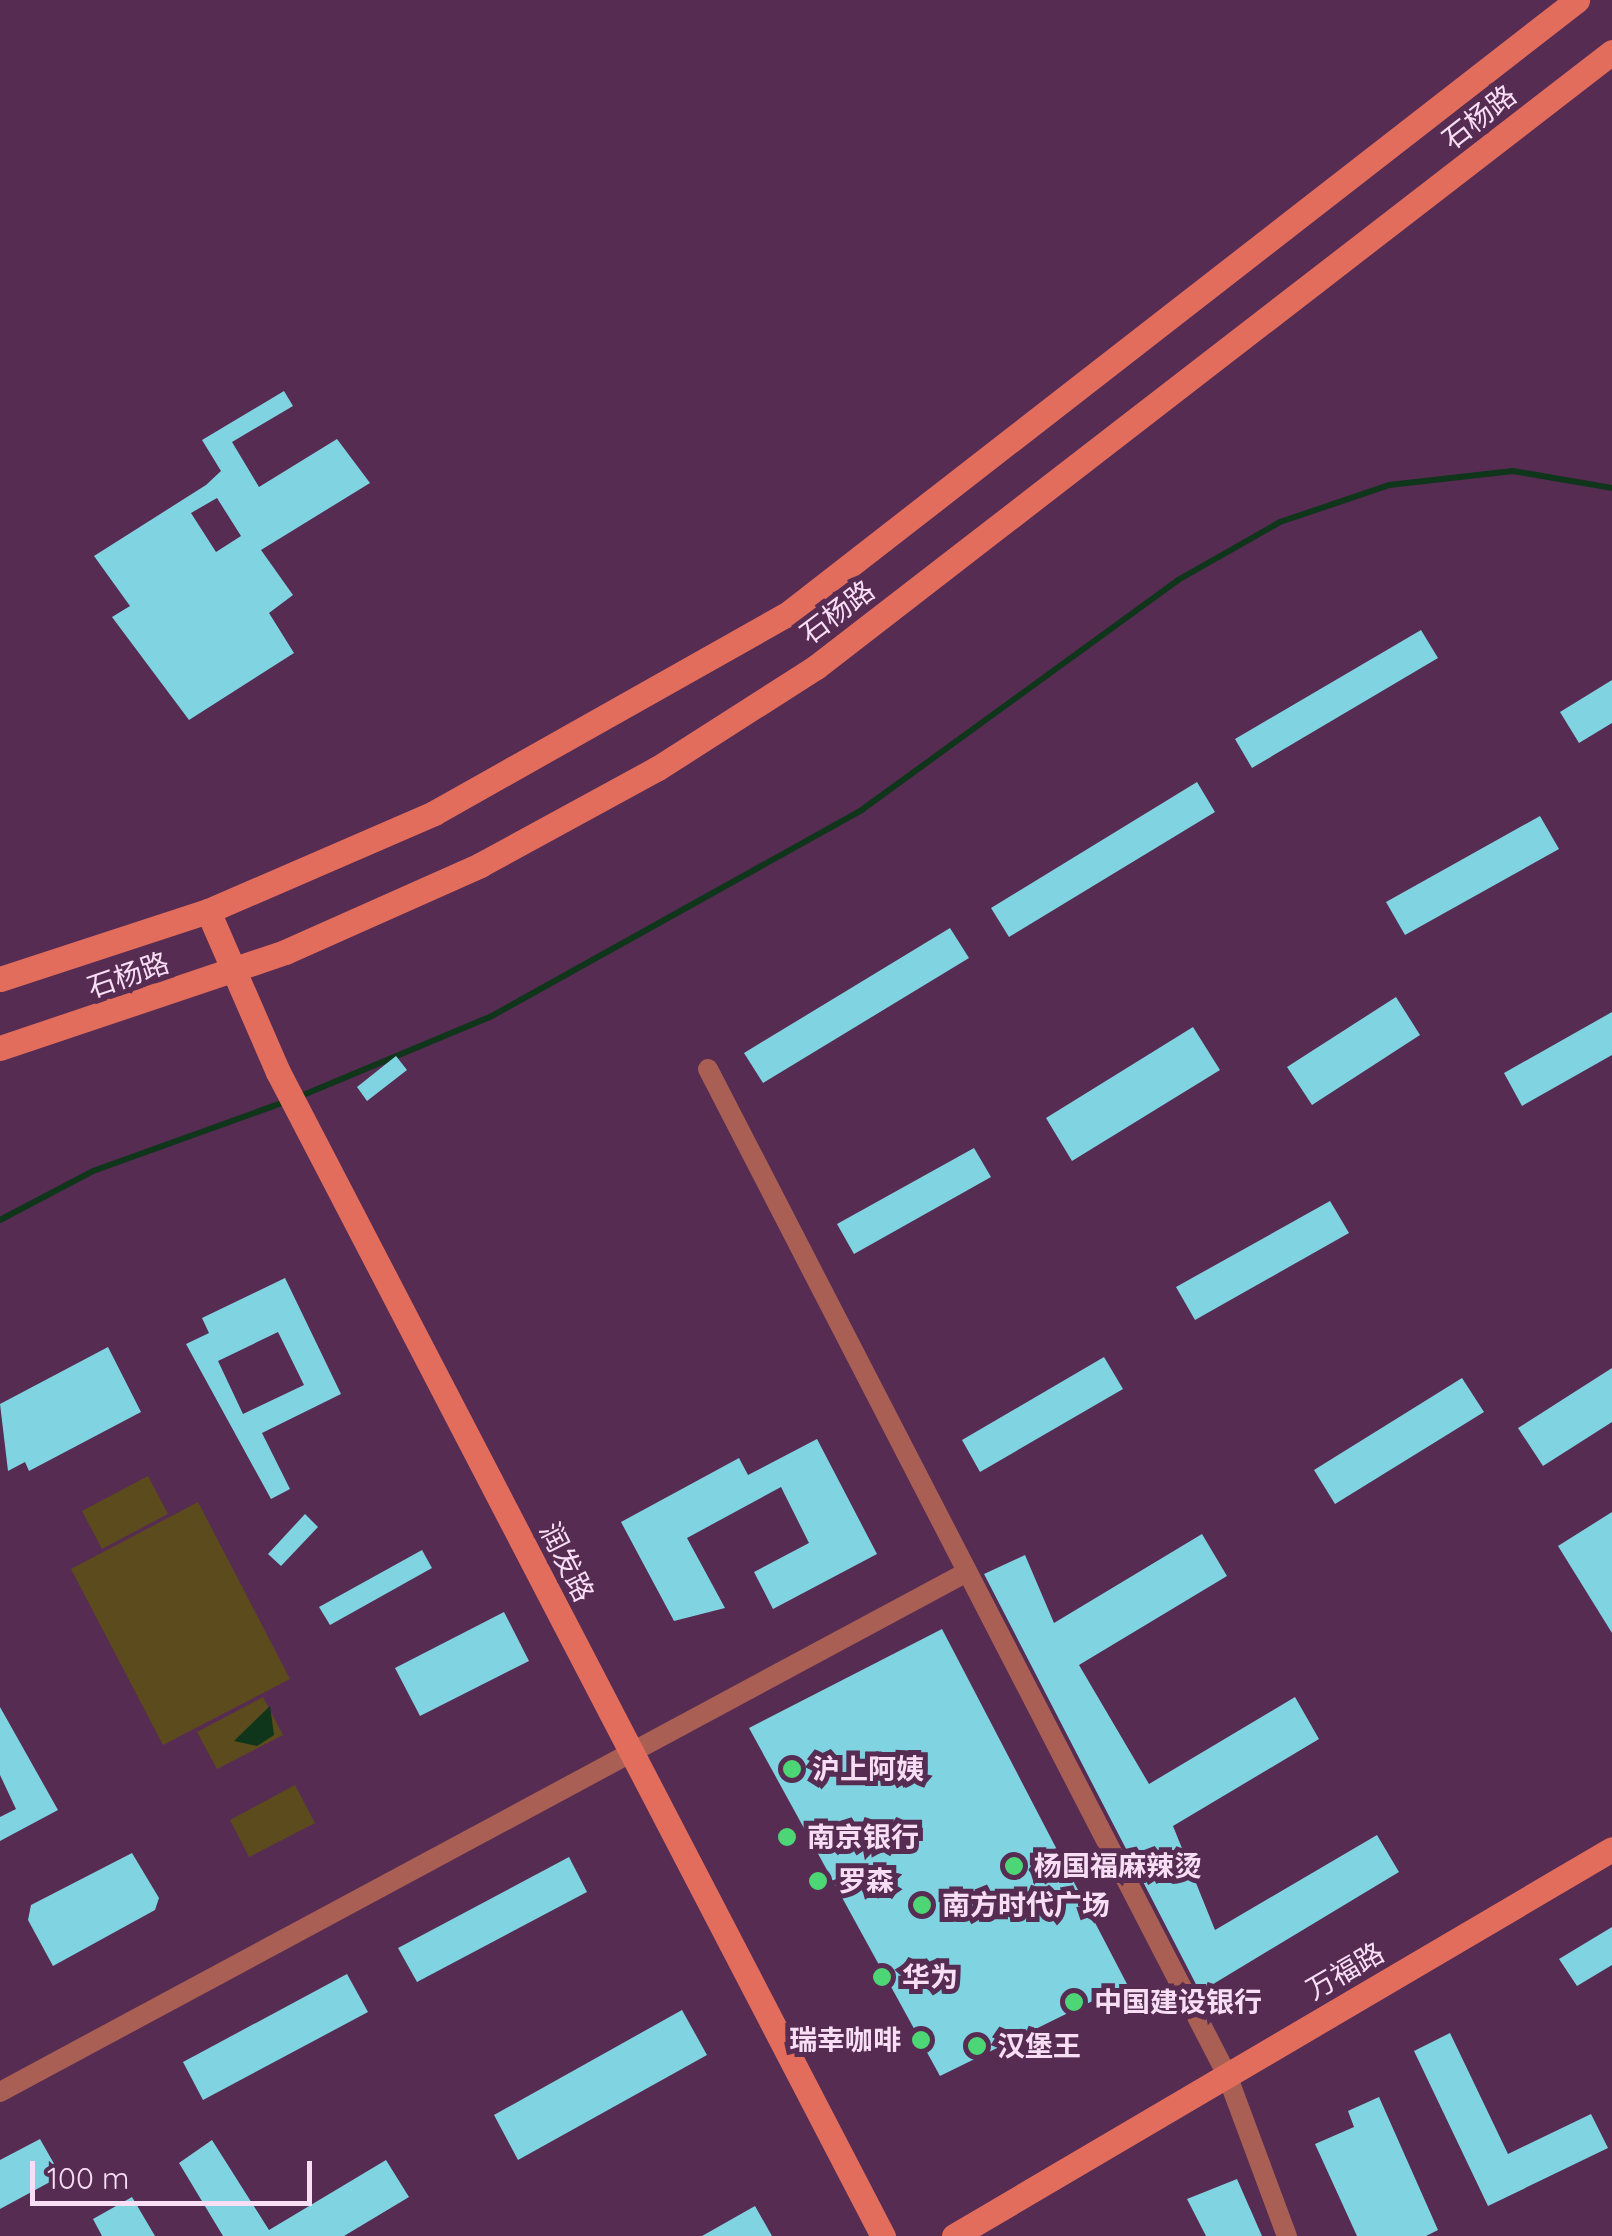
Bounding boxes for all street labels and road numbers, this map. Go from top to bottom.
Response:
street label: 石杨路 [1436,78,1522,156]
street label: 石杨路 [793,573,881,651]
street label: 石杨路 [83,945,173,1005]
street label: 润发路 [533,1517,601,1607]
street label: 万福路 [1300,1935,1390,2007]

